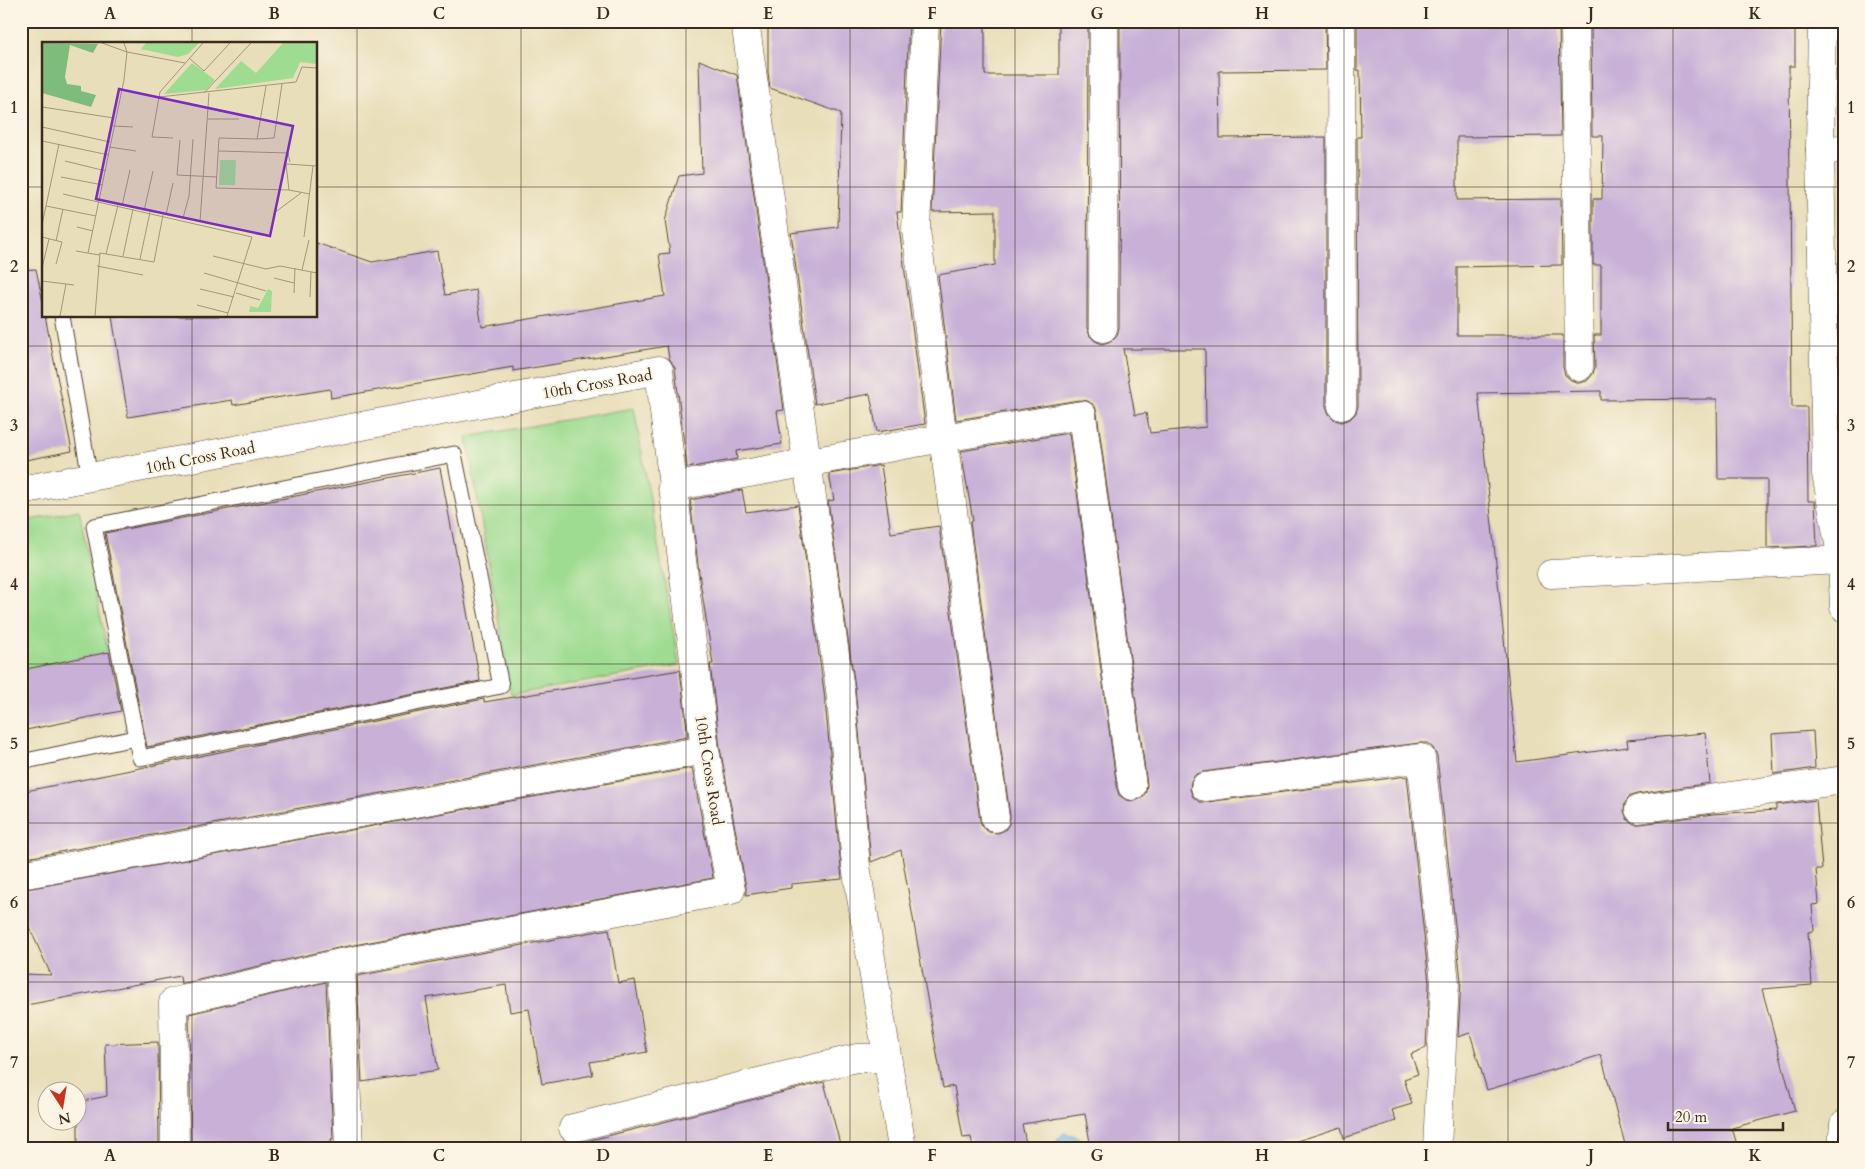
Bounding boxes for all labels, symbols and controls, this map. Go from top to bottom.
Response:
text: A [104,3,116,25]
text: B [268,3,280,25]
text: C [433,3,445,25]
text: D [596,3,610,25]
text: E [763,3,773,25]
text: F [927,3,937,25]
text: G [1090,3,1104,25]
text: H [1255,3,1269,25]
text: I [1423,3,1429,25]
text: J [1586,3,1594,25]
text: K [1749,3,1762,25]
inset map [42,42,318,318]
text: 1 [10,97,18,119]
text: 1 [1847,97,1855,119]
text: 2 [10,256,18,278]
text: 2 [1847,256,1855,278]
street label: 10th Cross Road [540,363,654,404]
text: 3 [10,415,18,437]
text: 3 [1847,415,1855,437]
street label: 10th Cross Road [143,436,257,479]
text: 4 [10,574,18,596]
text: 4 [1847,574,1855,596]
street label: 10th Cross Road [689,713,729,827]
text: 5 [10,733,18,755]
text: 5 [1847,733,1855,755]
text: 6 [10,892,18,914]
text: 6 [1847,892,1855,914]
text: 7 [10,1052,18,1074]
text: 7 [1847,1052,1855,1074]
north arrow [38,1082,88,1132]
scale bar [1668,1099,1782,1131]
text: 20 m [1675,1107,1707,1127]
text: N [57,1108,73,1129]
text: A [104,1145,116,1167]
text: B [268,1145,280,1167]
text: C [433,1145,445,1167]
text: D [596,1145,610,1167]
text: E [763,1145,773,1167]
text: F [927,1145,937,1167]
text: G [1090,1145,1104,1167]
text: H [1255,1145,1269,1167]
text: I [1423,1145,1429,1167]
text: J [1586,1145,1594,1167]
text: K [1749,1145,1762,1167]

